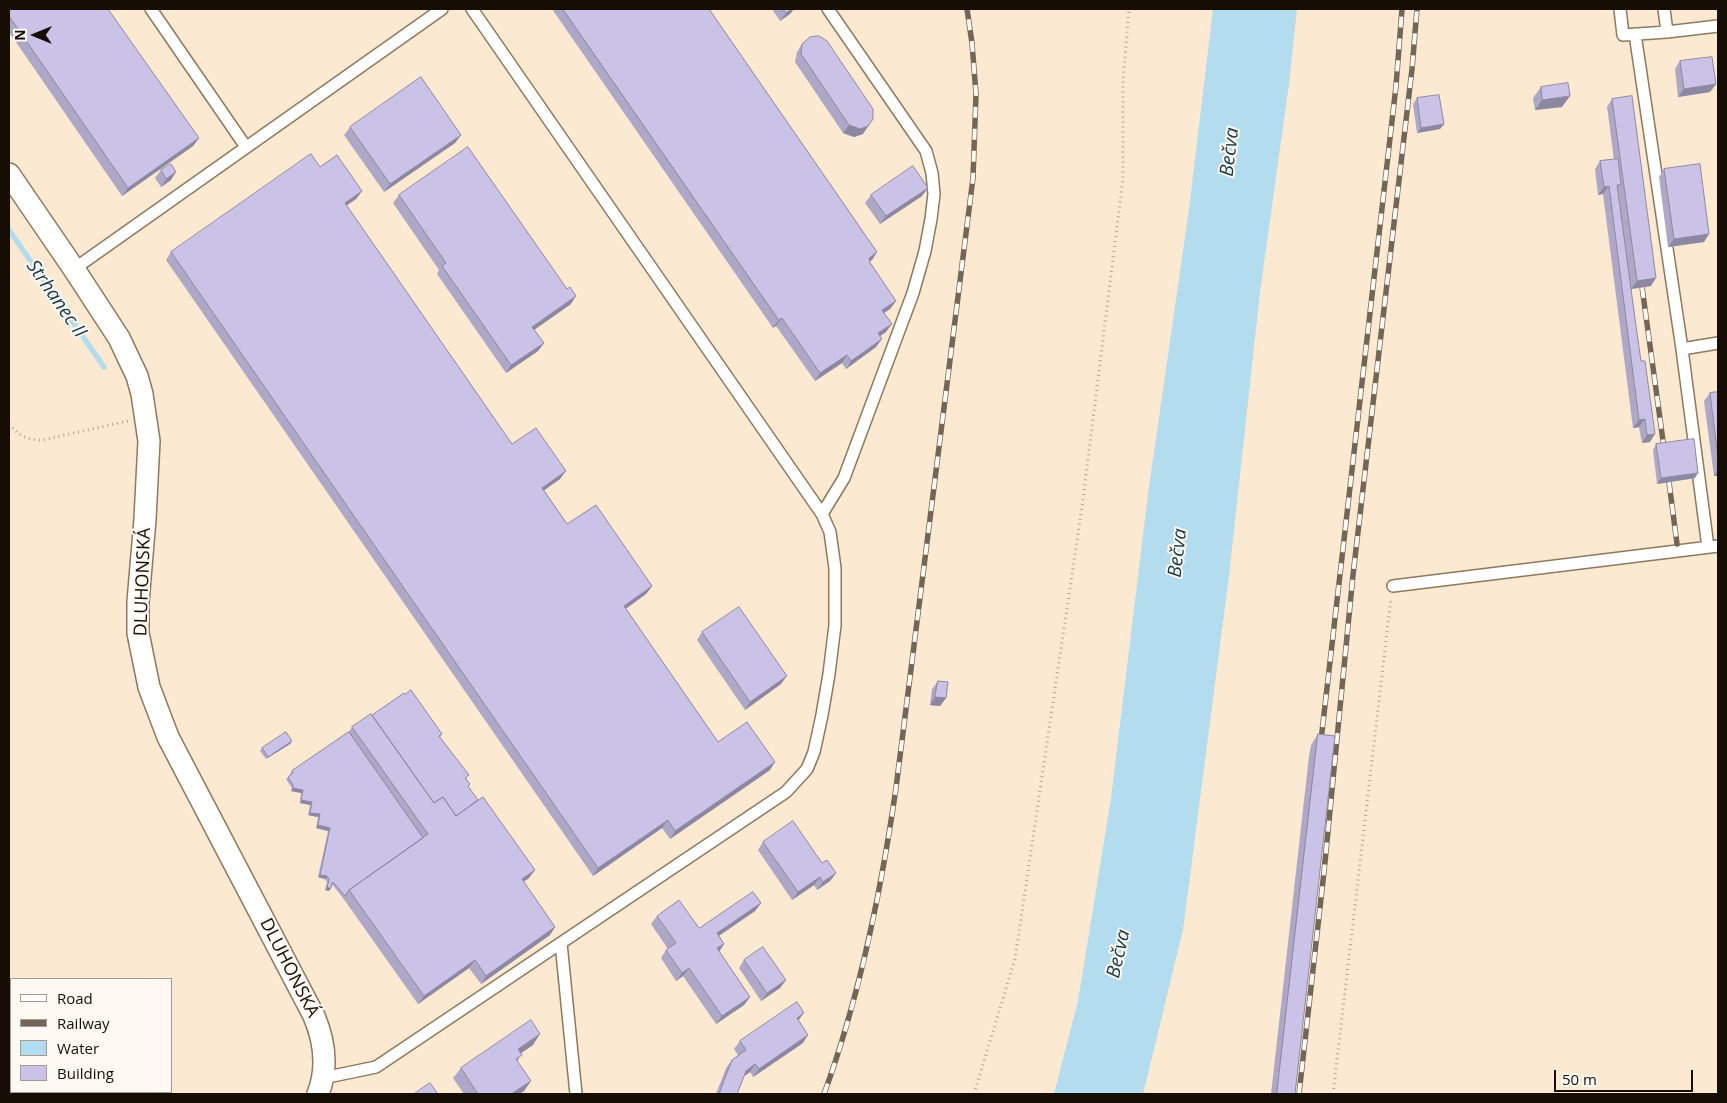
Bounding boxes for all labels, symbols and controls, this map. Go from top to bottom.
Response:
north arrow [10,10,60,60]
text: N [10,29,29,41]
water label: Bečva [1216,126,1244,178]
water label: Strhanec II [21,256,91,342]
street label: DLUHONSKÁ [130,527,156,637]
water label: Bečva [1164,527,1192,579]
street label: DLUHONSKÁ [255,915,323,1021]
water label: Bečva [1102,928,1136,980]
legend [10,978,172,1093]
text: Road [57,988,93,1008]
text: Railway [57,1013,110,1033]
text: Water [57,1038,99,1058]
scale bar [1557,1060,1696,1092]
text: Building [57,1063,114,1083]
text: 50 m [1562,1069,1597,1089]

